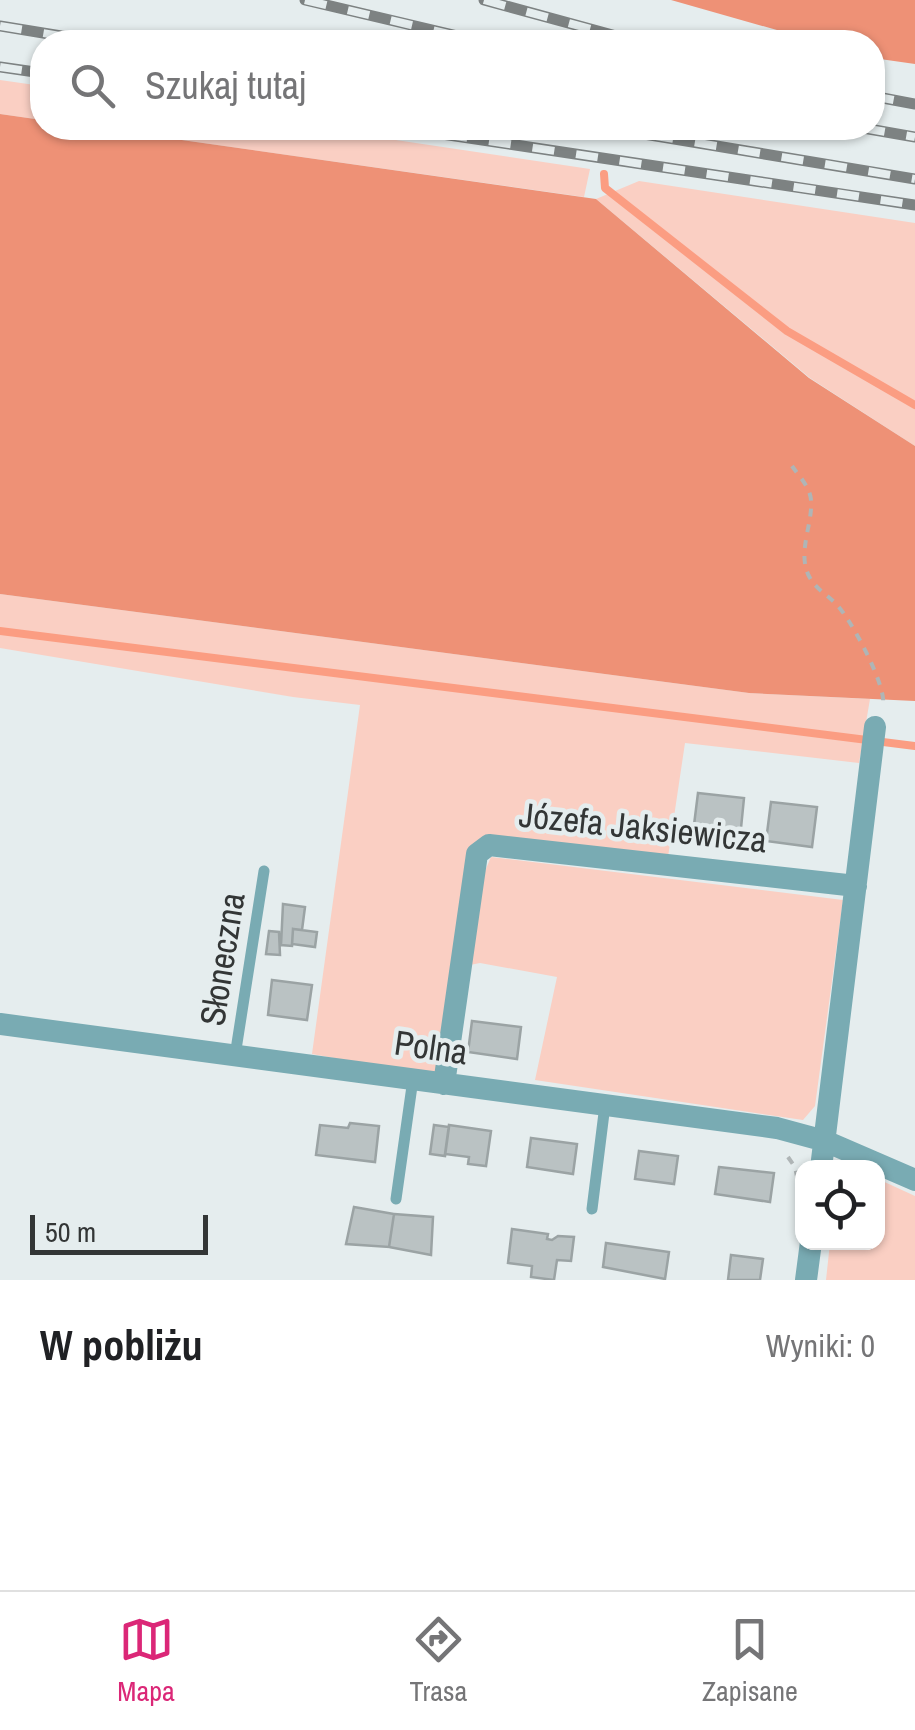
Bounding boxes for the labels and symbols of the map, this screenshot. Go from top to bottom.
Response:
street label: Józefa Jaksiewicza [517,791,769,863]
street label: Słoneczna [188,889,256,1029]
street label: Polna [391,1019,471,1075]
scale bar [30,1210,208,1254]

